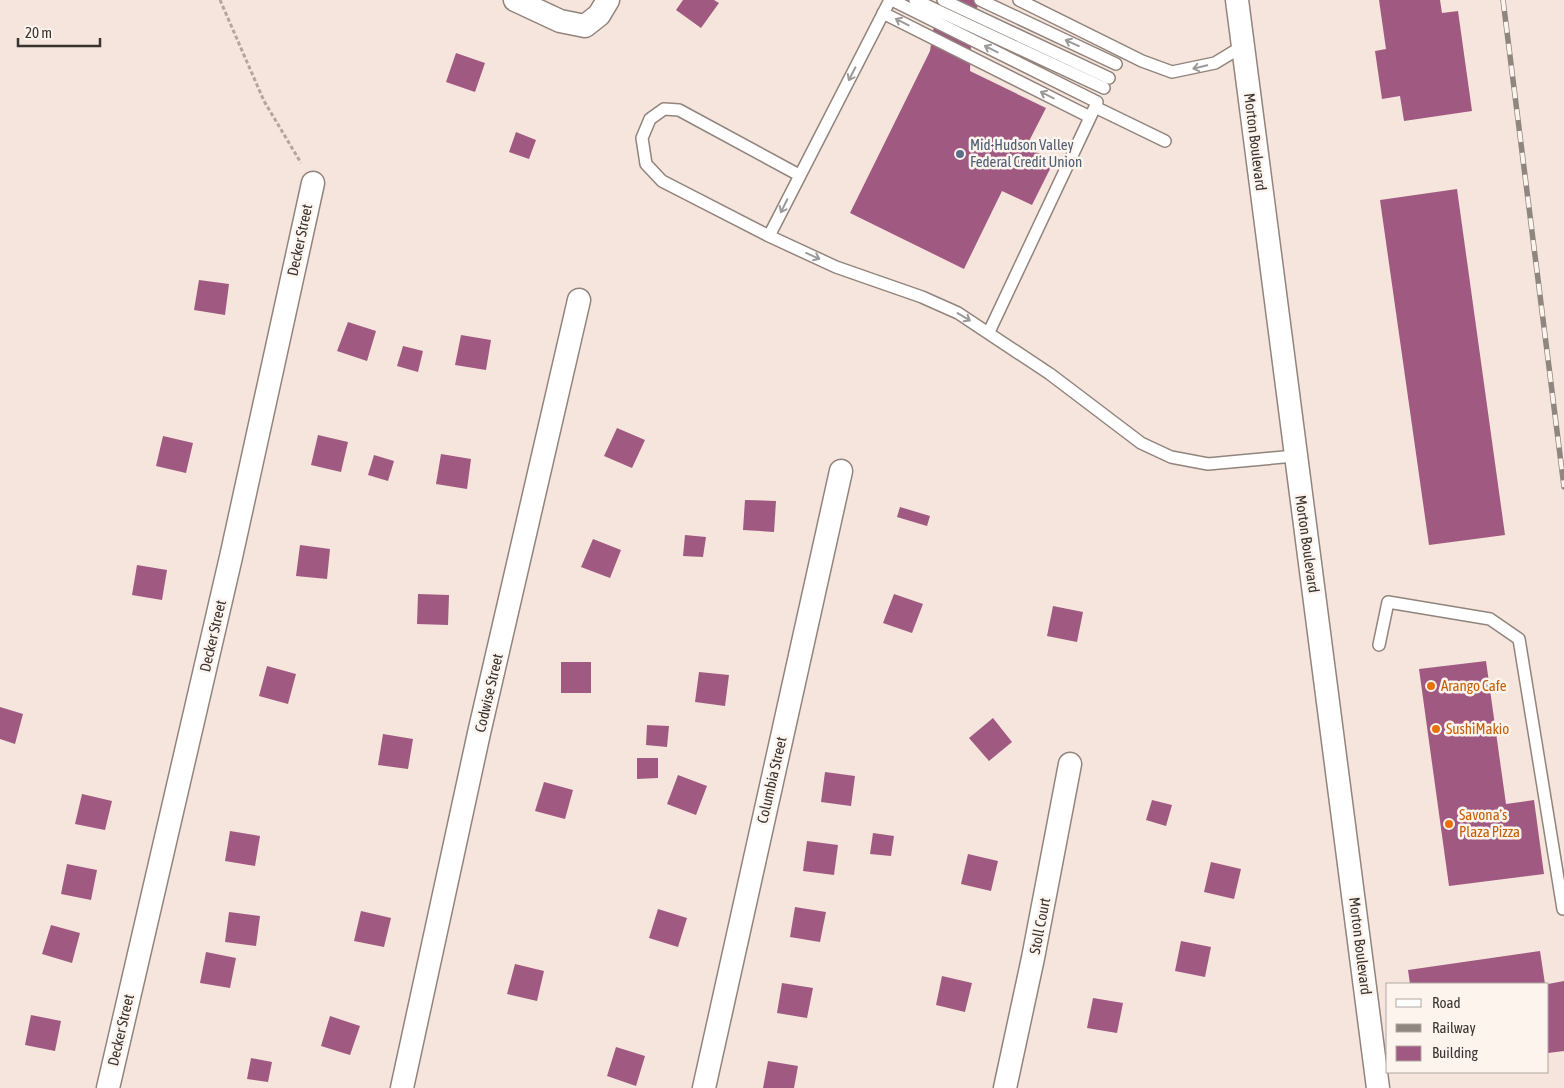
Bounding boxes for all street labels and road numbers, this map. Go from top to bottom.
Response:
street label: Morton Boulevard [1241,92,1270,192]
street label: Decker Street [284,202,315,277]
street label: Morton Boulevard [1292,494,1323,594]
street label: Decker Street [196,598,229,673]
street label: Codwise Street [471,652,506,734]
street label: Columbia Street [753,735,790,825]
street label: Stoll Court [1026,896,1053,956]
street label: Morton Boulevard [1346,896,1375,996]
street label: Decker Street [104,992,137,1067]

